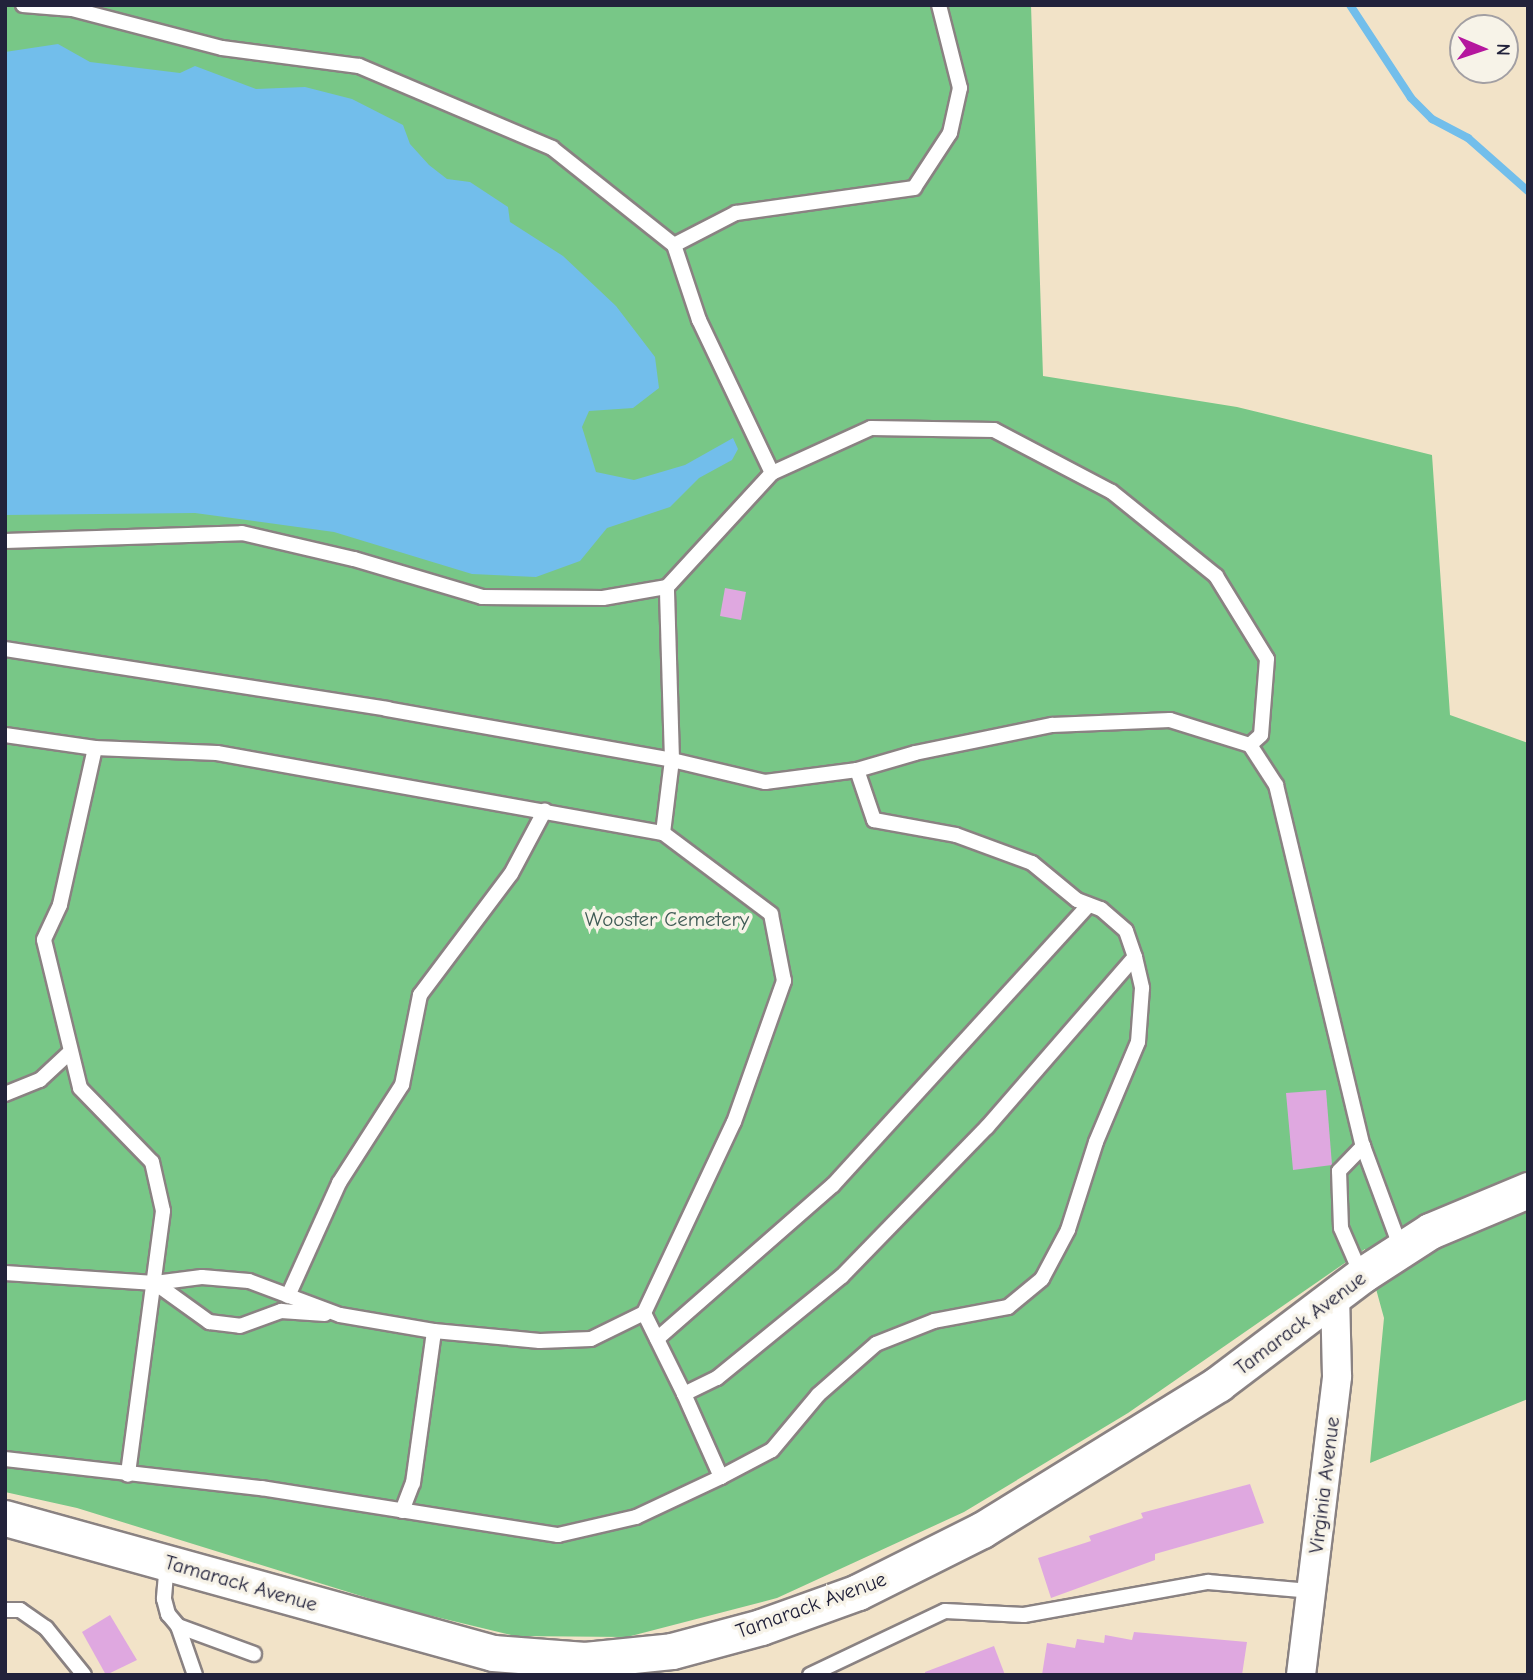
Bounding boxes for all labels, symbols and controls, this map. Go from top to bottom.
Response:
north arrow [1449,14,1519,84]
text: N [1492,43,1514,56]
park label: Wooster Cemetery [585,906,749,932]
street label: Tamarack Avenue [1229,1265,1371,1381]
street label: Virginia Avenue [1303,1415,1345,1555]
street label: Tamarack Avenue [162,1549,320,1617]
street label: Tamarack Avenue [732,1566,890,1644]

